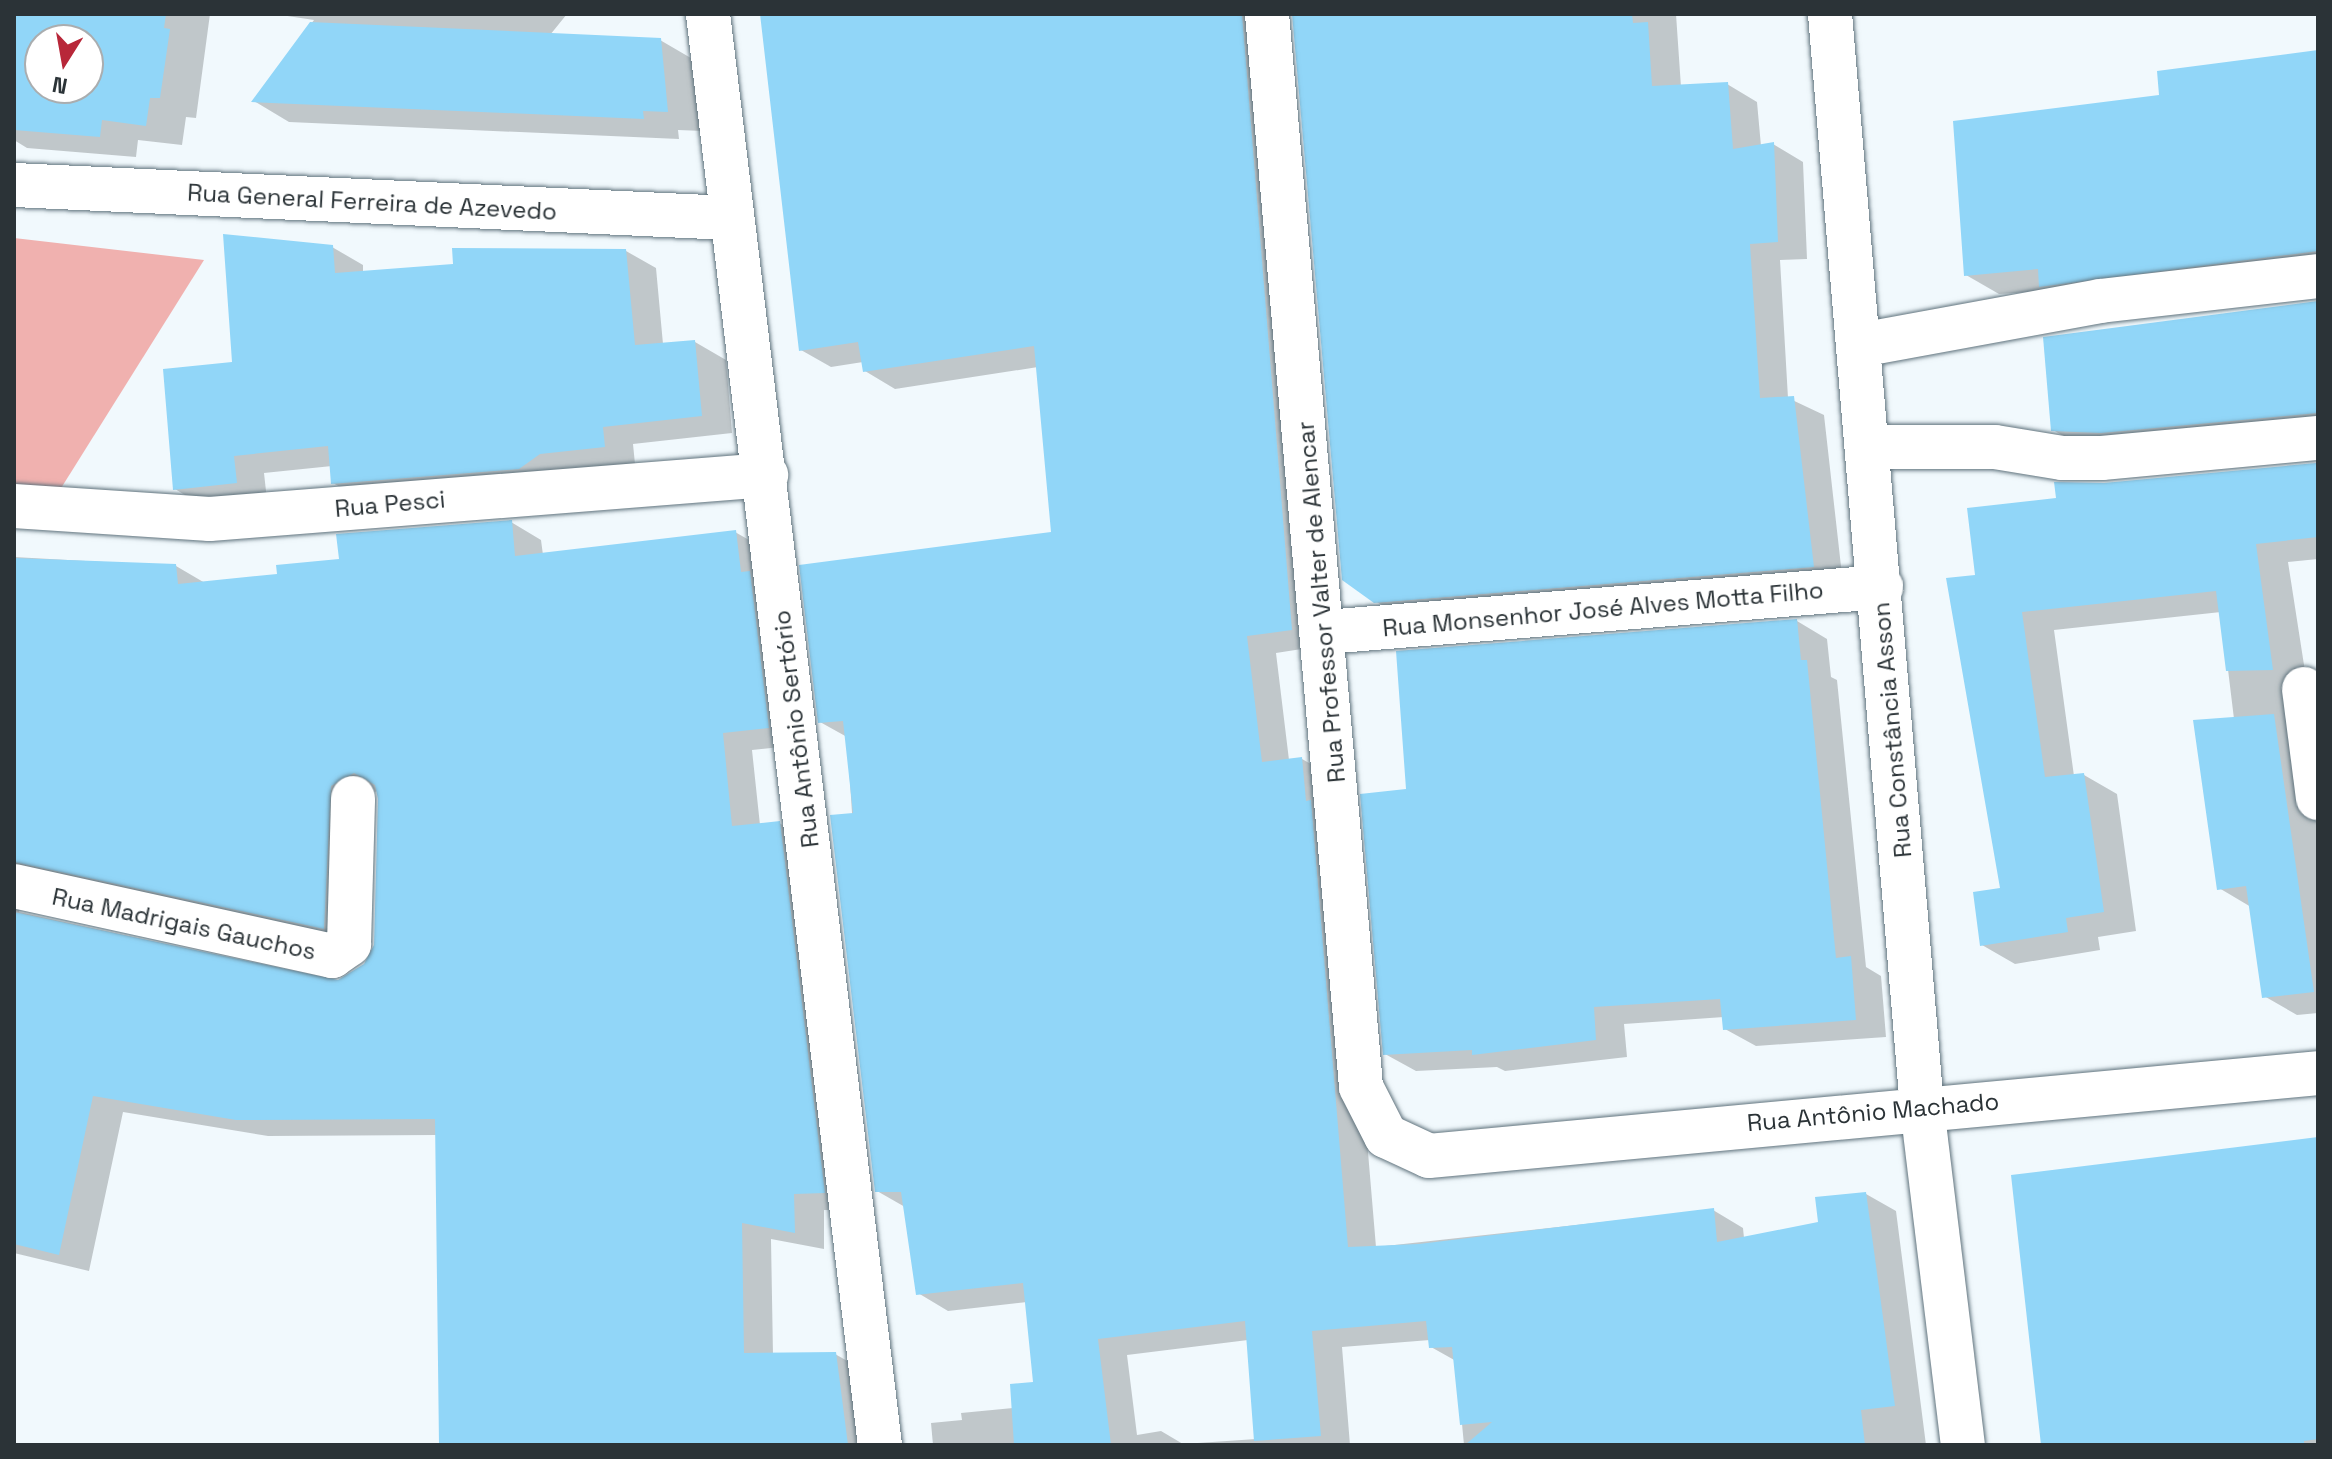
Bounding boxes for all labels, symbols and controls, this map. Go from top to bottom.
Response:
north arrow [24,24,104,104]
text: N [50,70,70,101]
street label: Rua General Ferreira de Azevedo [186,178,558,226]
street label: Rua Professor Valter de Alencar [1291,420,1351,784]
street label: Rua Pesci [333,485,447,523]
street label: Rua Monsenhor José Alves Motta Filho [1381,575,1825,643]
street label: Rua Constância Asson [1866,601,1918,859]
street label: Rua Antônio Sertório [767,608,825,850]
street label: Rua Madrigais Gauchos [49,882,319,966]
street label: Rua Antônio Machado [1746,1087,2000,1137]

